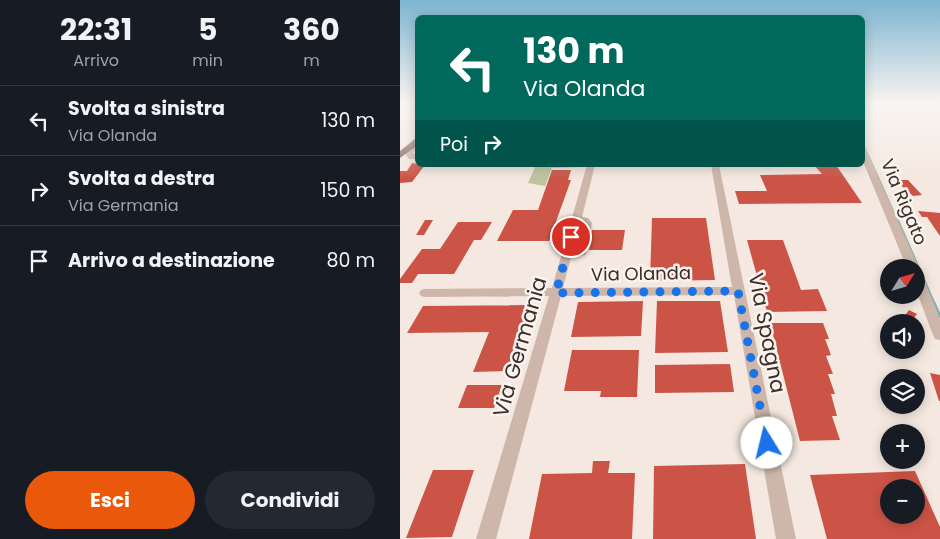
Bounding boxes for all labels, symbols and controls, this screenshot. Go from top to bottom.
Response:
text: 22:31 [60,8,132,51]
text: 5 [198,8,217,51]
text: 360 [283,8,340,51]
text: 130 m [523,26,625,75]
icon: left [440,35,505,100]
text: Arrivo [73,49,119,72]
text: min [192,49,223,72]
text: m [303,49,320,72]
text: Via Olanda [523,73,645,104]
text: Svolta a sinistra [68,95,225,122]
icon: left [25,107,53,135]
text: 130 m [321,107,375,134]
text: Via Olanda [68,124,157,147]
icon: right [478,130,506,158]
text: Poi [440,131,468,158]
street label: Via Rigato [875,155,934,249]
text: Svolta a destra [68,165,215,192]
icon: right [25,177,53,205]
text: 150 m [320,177,375,204]
text: Via Germania [68,194,178,217]
pin [550,216,592,258]
icon: arrive [557,223,585,251]
icon: arrive [25,247,53,275]
text: Arrivo a destinazione [68,247,275,274]
text: 80 m [326,247,375,274]
north arrow [880,259,925,304]
map controls [880,259,925,524]
street label: Via Olanda [591,260,691,287]
street label: Via Spagna [742,270,793,395]
street label: Via Germania [486,273,553,421]
button: sound [880,314,925,359]
button: layers [880,369,925,414]
position arrow [740,416,792,468]
button: + [880,424,925,469]
button: Esci [25,471,195,529]
button: Condividi [205,471,375,529]
button: − [880,479,925,524]

